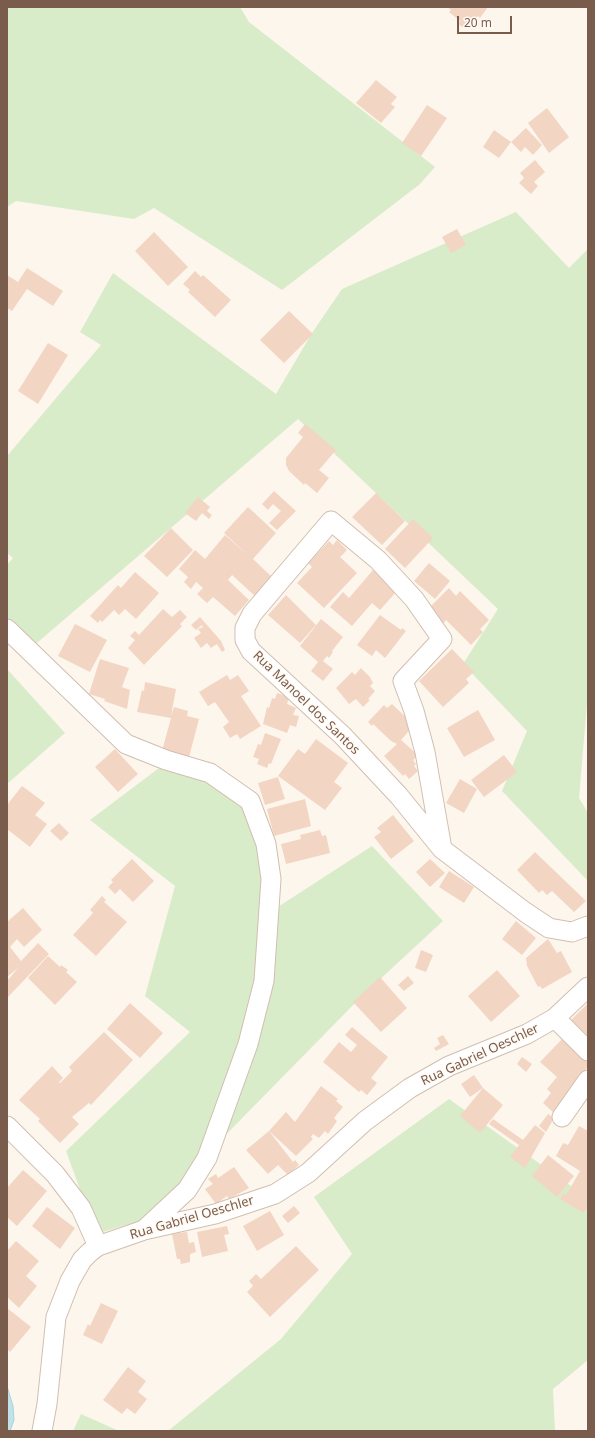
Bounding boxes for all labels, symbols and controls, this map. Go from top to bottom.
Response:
scale bar [459,8,514,34]
text: 20 m [464,14,492,31]
street label: Rua Manoel dos Santos [249,648,363,758]
street label: Rua Gabriel Oeschler [419,1021,541,1089]
street label: Rua Gabriel Oeschler [128,1193,256,1243]

